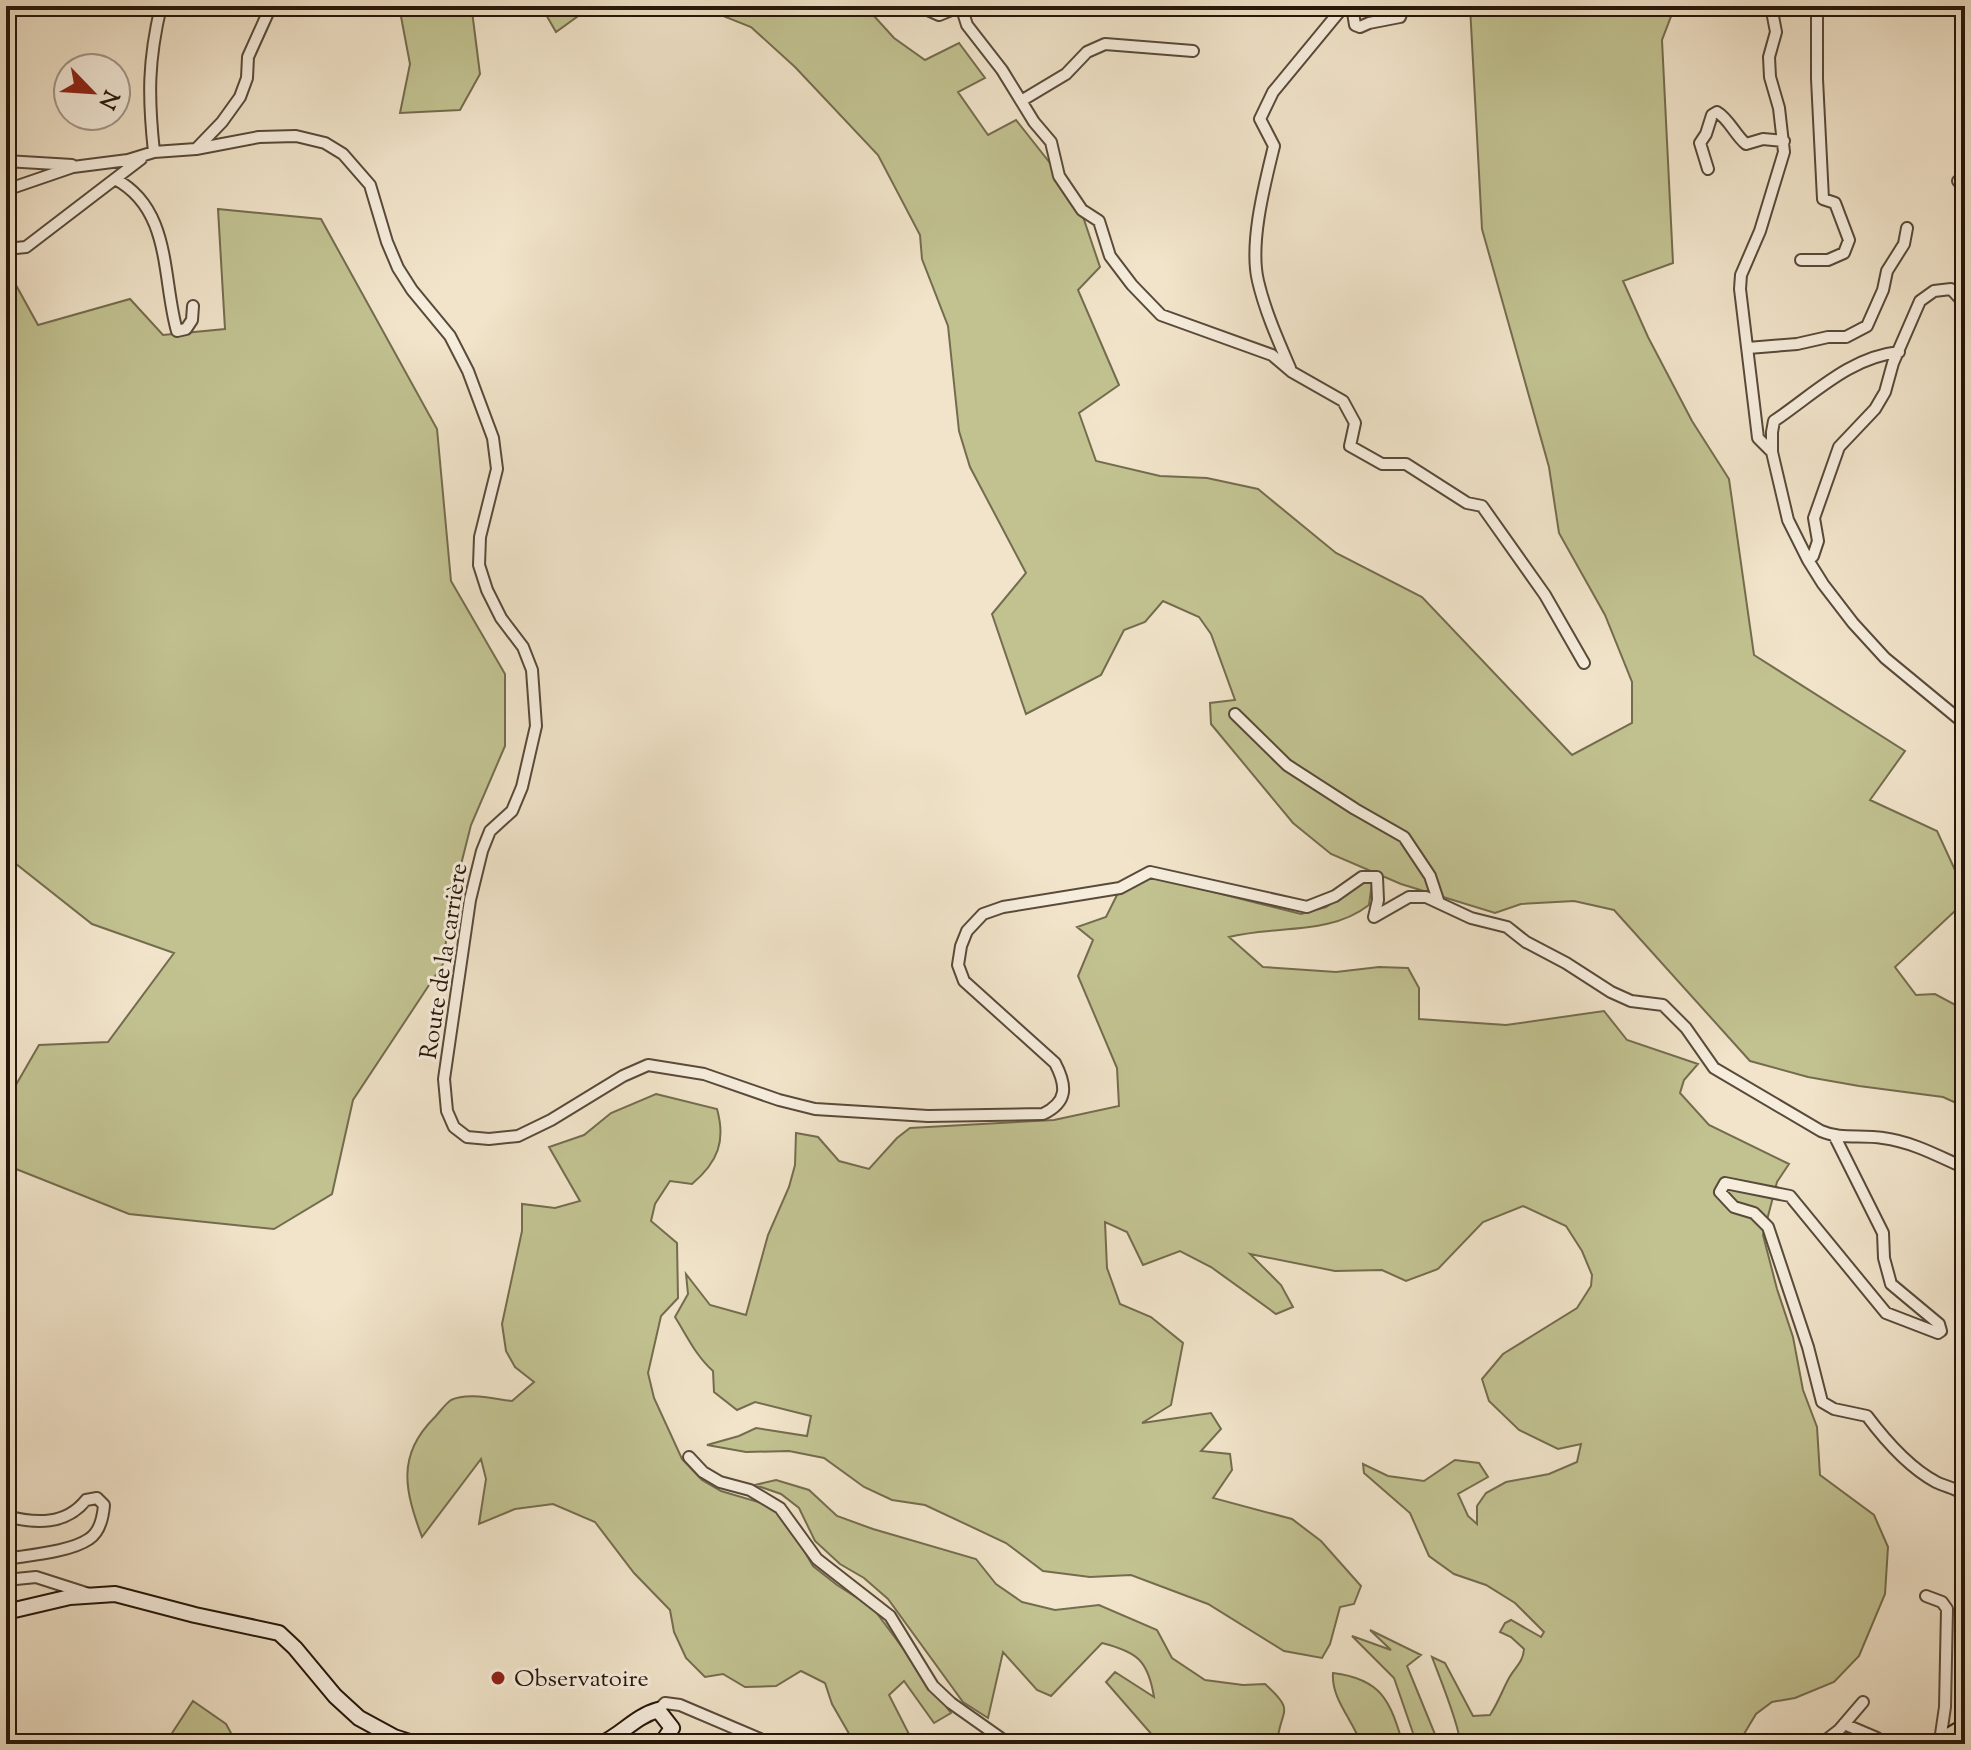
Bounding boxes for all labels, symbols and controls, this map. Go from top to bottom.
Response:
north arrow [52,52,132,132]
text: N [89,84,126,114]
street label: Route de la carrière [413,861,477,1062]
place label: Observatoire [514,1663,649,1697]
marker: Observatoire [489,1669,507,1687]

